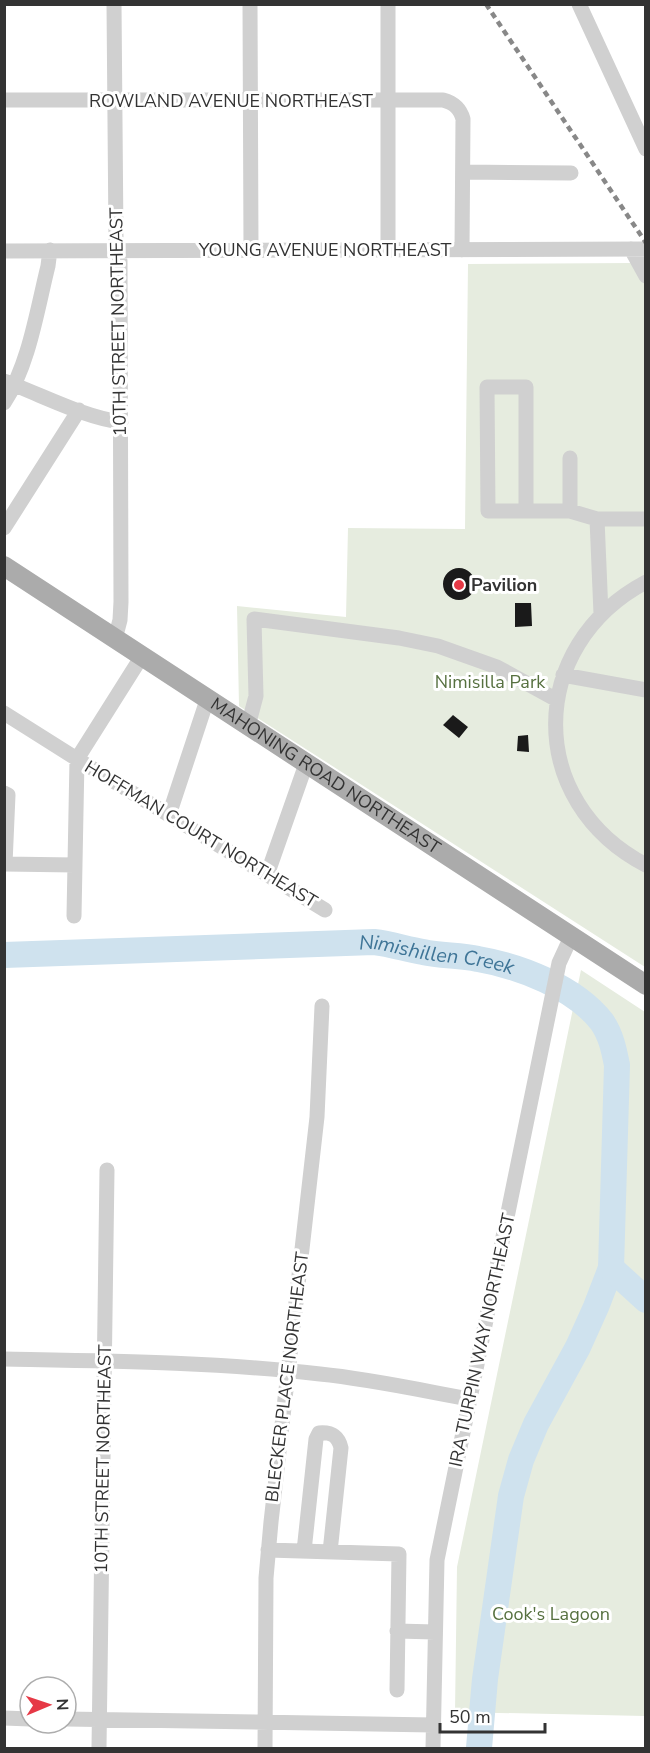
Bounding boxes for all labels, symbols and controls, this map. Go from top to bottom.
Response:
street label: ROWLAND AVENUE NORTHEAST [89,89,373,113]
street label: 10TH STREET NORTHEAST [104,207,132,437]
street label: YOUNG AVENUE NORTHEAST [198,238,451,262]
place label: Pavilion [471,573,537,597]
marker: Pavilion [452,578,466,592]
park label: Nimisilla Park [435,670,546,694]
street label: MAHONING ROAD NORTHEAST [206,692,445,860]
street label: HOFFMAN COURT NORTHEAST [80,755,322,913]
water label: Nimishillen Creek [359,929,519,981]
street label: IRA TURPIN WAY NORTHEAST [443,1211,521,1469]
street label: BLECKER PLACE NORTHEAST [260,1250,314,1504]
street label: 10TH STREET NORTHEAST [89,1344,117,1574]
park label: Cook's Lagoon [492,1602,610,1626]
north arrow [18,1675,78,1735]
scale bar [440,1696,545,1734]
text: N [51,1698,73,1711]
text: 50 m [449,1705,491,1729]

